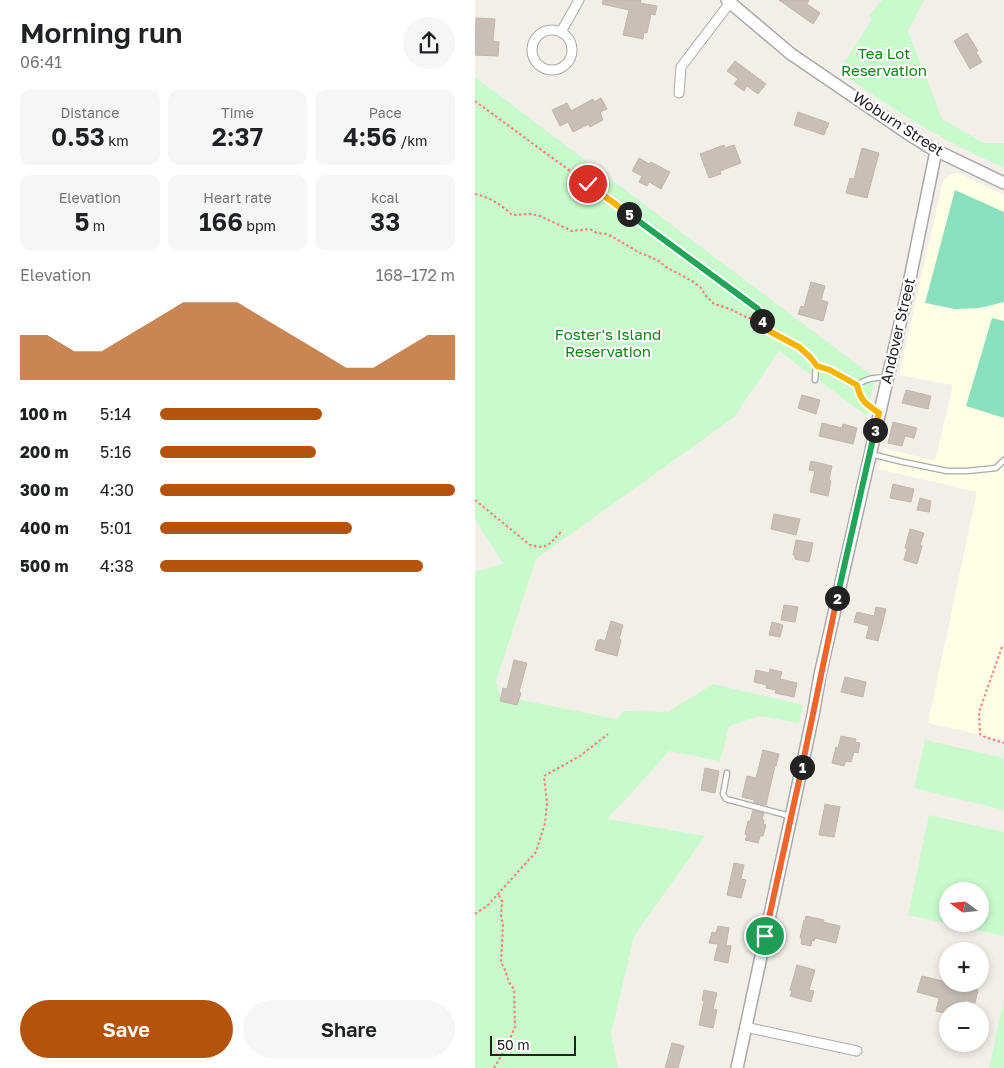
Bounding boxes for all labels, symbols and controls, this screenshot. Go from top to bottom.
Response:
text: Morning run [20,16,183,49]
button: share [403,17,455,69]
park label: Tea Lot Reservation [841,44,927,79]
text: 06:41 [20,52,62,72]
street label: Woburn Street [850,87,947,159]
text: Distance [60,104,119,121]
text: Time [221,104,254,121]
text: Pace [369,104,402,121]
text: 0.53 [51,121,105,152]
text: 2:37 [212,121,263,152]
text: 4:56 [343,121,397,152]
text: km [105,132,129,149]
text: /km [397,132,427,149]
pin [567,163,609,205]
icon: check [574,170,602,198]
text: Elevation [59,189,121,206]
text: Heart rate [203,189,272,206]
text: kcal [371,189,399,206]
pin: 5 [617,202,641,226]
text: 5 [74,206,89,237]
text: 166 [199,206,243,237]
text: 33 [370,206,400,237]
text: 5 [625,206,634,223]
text: m [89,217,105,234]
text: bpm [243,217,276,234]
text: Elevation [20,265,91,285]
text: 168–172 m [376,265,455,285]
street label: Andover Street [876,276,918,385]
pin: 4 [749,308,775,334]
text: 4 [758,313,767,330]
park label: Foster's Island Reservation [555,325,661,360]
text: 100 m [20,404,67,424]
text: 5:14 [100,404,132,424]
pin: 3 [863,418,887,442]
text: 3 [871,422,880,439]
text: 200 m [20,442,69,462]
text: 5:16 [100,442,132,462]
text: 300 m [20,480,69,500]
text: 4:30 [100,480,134,500]
text: 400 m [20,518,69,538]
text: 5:01 [100,518,132,538]
text: 500 m [20,556,69,576]
text: 4:38 [100,556,134,576]
pin: 2 [825,586,849,610]
text: 2 [833,590,842,607]
pin: 1 [789,754,815,780]
text: 1 [799,759,806,776]
north arrow [939,882,989,932]
map controls [939,882,989,1052]
pin [744,915,786,957]
icon: arrive [751,922,779,950]
button: + [939,942,989,992]
button: Save [20,1000,233,1058]
button: Share [243,1000,455,1058]
button: − [939,1002,989,1052]
scale bar [490,1033,576,1056]
text: 50 m [497,1036,530,1053]

